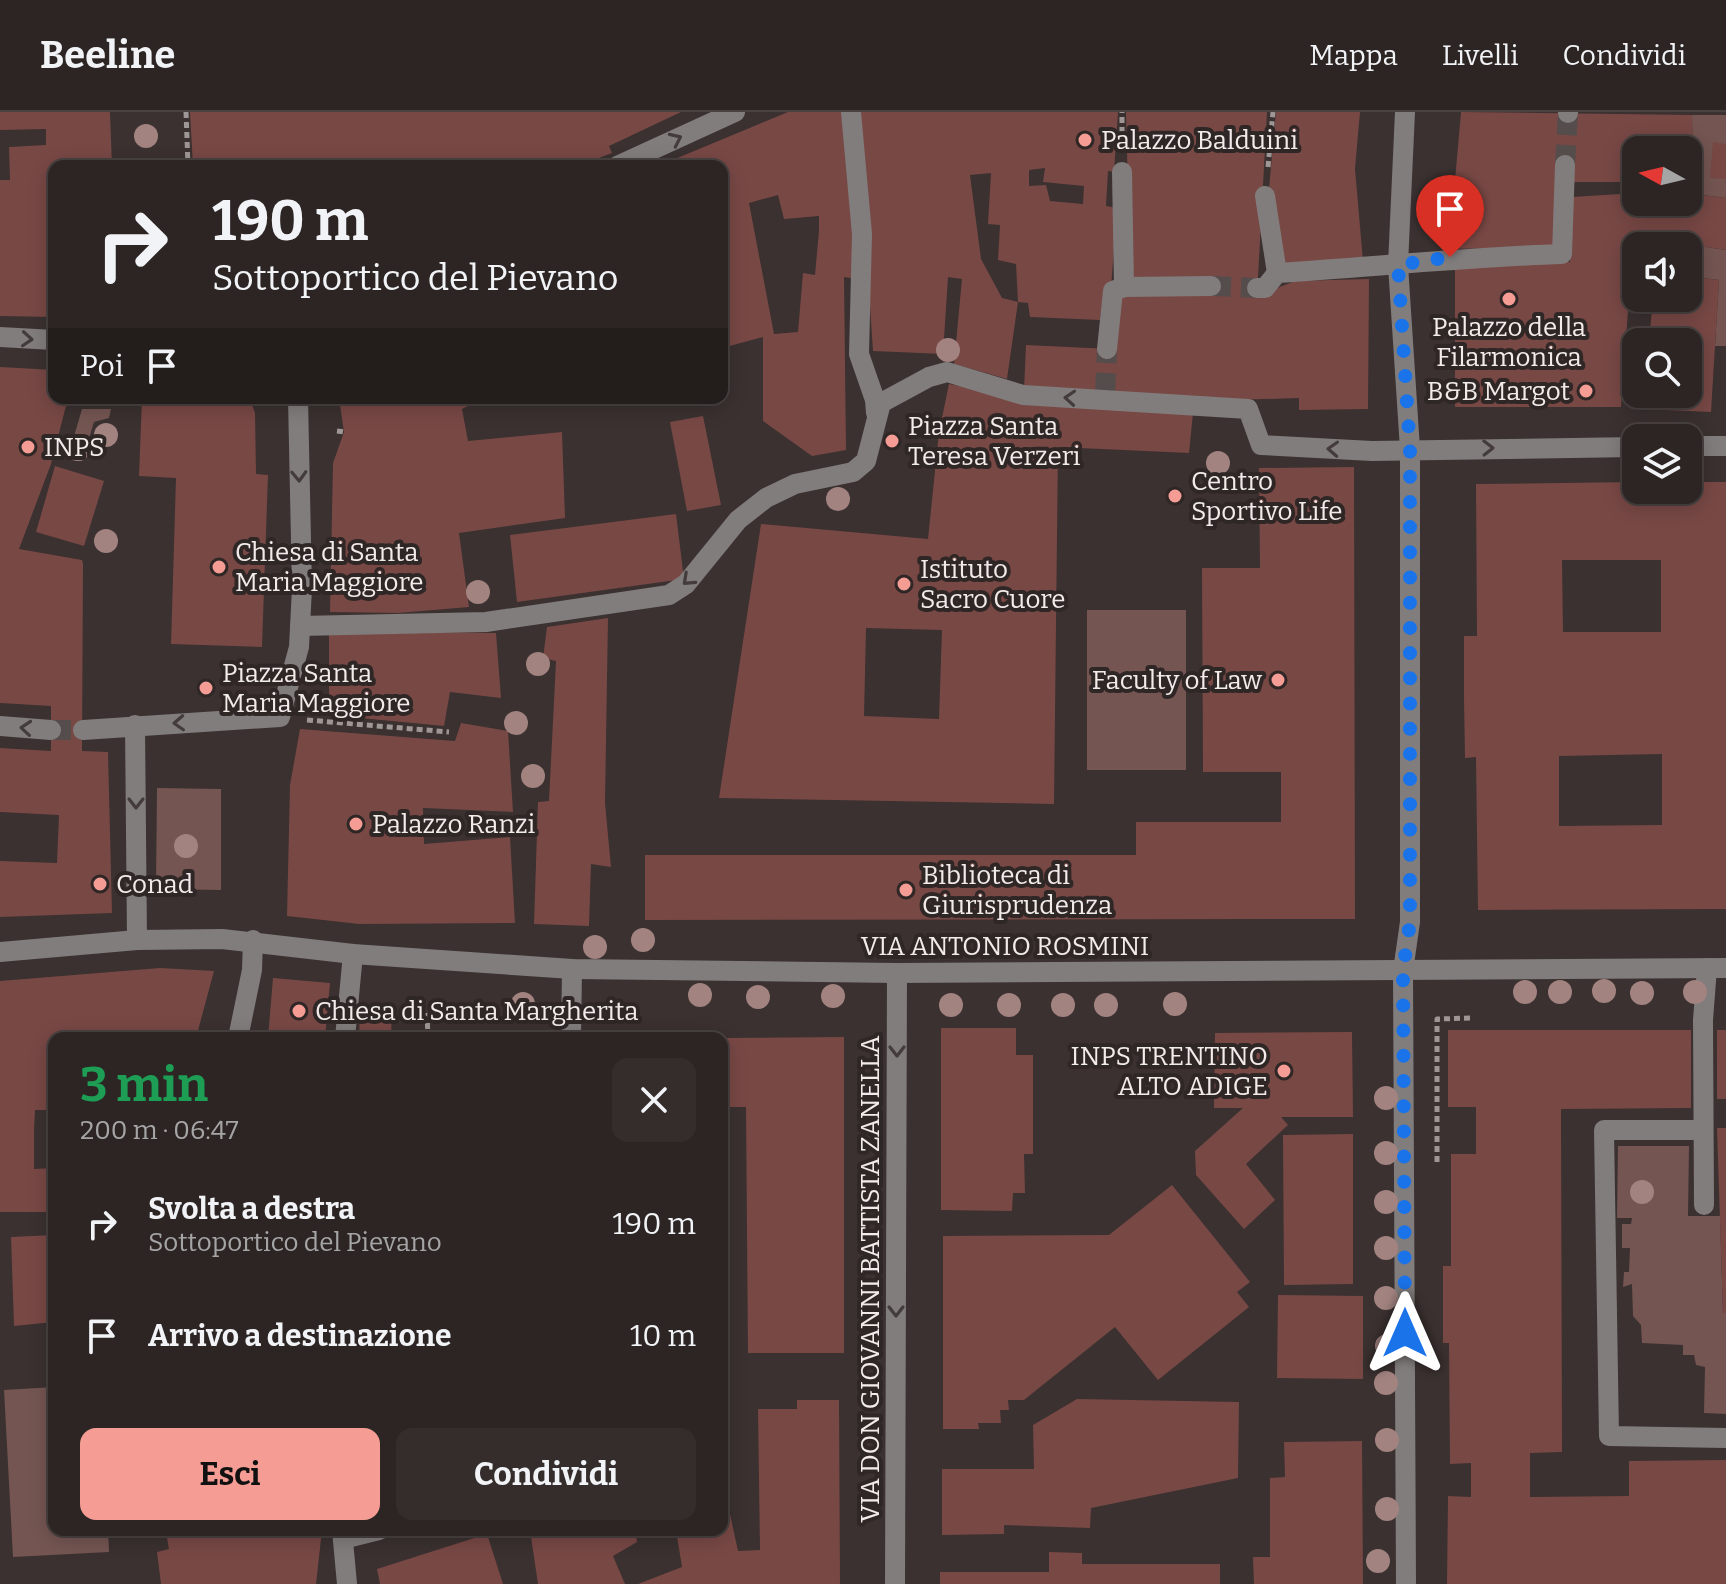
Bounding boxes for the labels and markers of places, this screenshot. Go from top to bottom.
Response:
place label: Palazzo Balduini [1101,125,1298,156]
marker: Palazzo Balduini [1076,131,1094,149]
pin [1416,175,1484,257]
marker: Palazzo della Filarmonica [1500,290,1518,308]
place label: Palazzo della Filarmonica [1432,312,1586,373]
place label: B&B Margot [1427,376,1571,407]
marker: B&B Margot [1577,382,1595,400]
place label: Piazza Santa Teresa Verzeri [908,411,1081,472]
place label: INPS [44,432,105,463]
marker: Piazza Santa Teresa Verzeri [883,432,901,450]
marker: INPS [19,438,37,456]
place label: Centro Sportivo Life [1191,466,1342,527]
marker: Centro Sportivo Life [1166,487,1184,505]
place label: Chiesa di Santa Maria Maggiore [235,537,424,598]
place label: Istituto Sacro Cuore [920,554,1065,615]
marker: Chiesa di Santa Maria Maggiore [210,558,228,576]
marker: Istituto Sacro Cuore [895,575,913,593]
place label: Piazza Santa Maria Maggiore [222,658,411,719]
place label: Faculty of Law [1092,665,1262,696]
marker: Faculty of Law [1269,671,1287,689]
marker: Piazza Santa Maria Maggiore [197,679,215,697]
place label: Palazzo Ranzi [372,809,535,840]
marker: Palazzo Ranzi [347,815,365,833]
place label: Biblioteca di Giurisprudenza [922,860,1112,921]
place label: Conad [116,869,193,900]
marker: Conad [91,875,109,893]
marker: Biblioteca di Giurisprudenza [897,881,915,899]
place label: Chiesa di Santa Margherita [315,996,638,1027]
marker: Chiesa di Santa Margherita [290,1002,308,1020]
place label: INPS TRENTINO ALTO ADIGE [1071,1041,1268,1102]
marker: INPS TRENTINO ALTO ADIGE [1275,1062,1293,1080]

